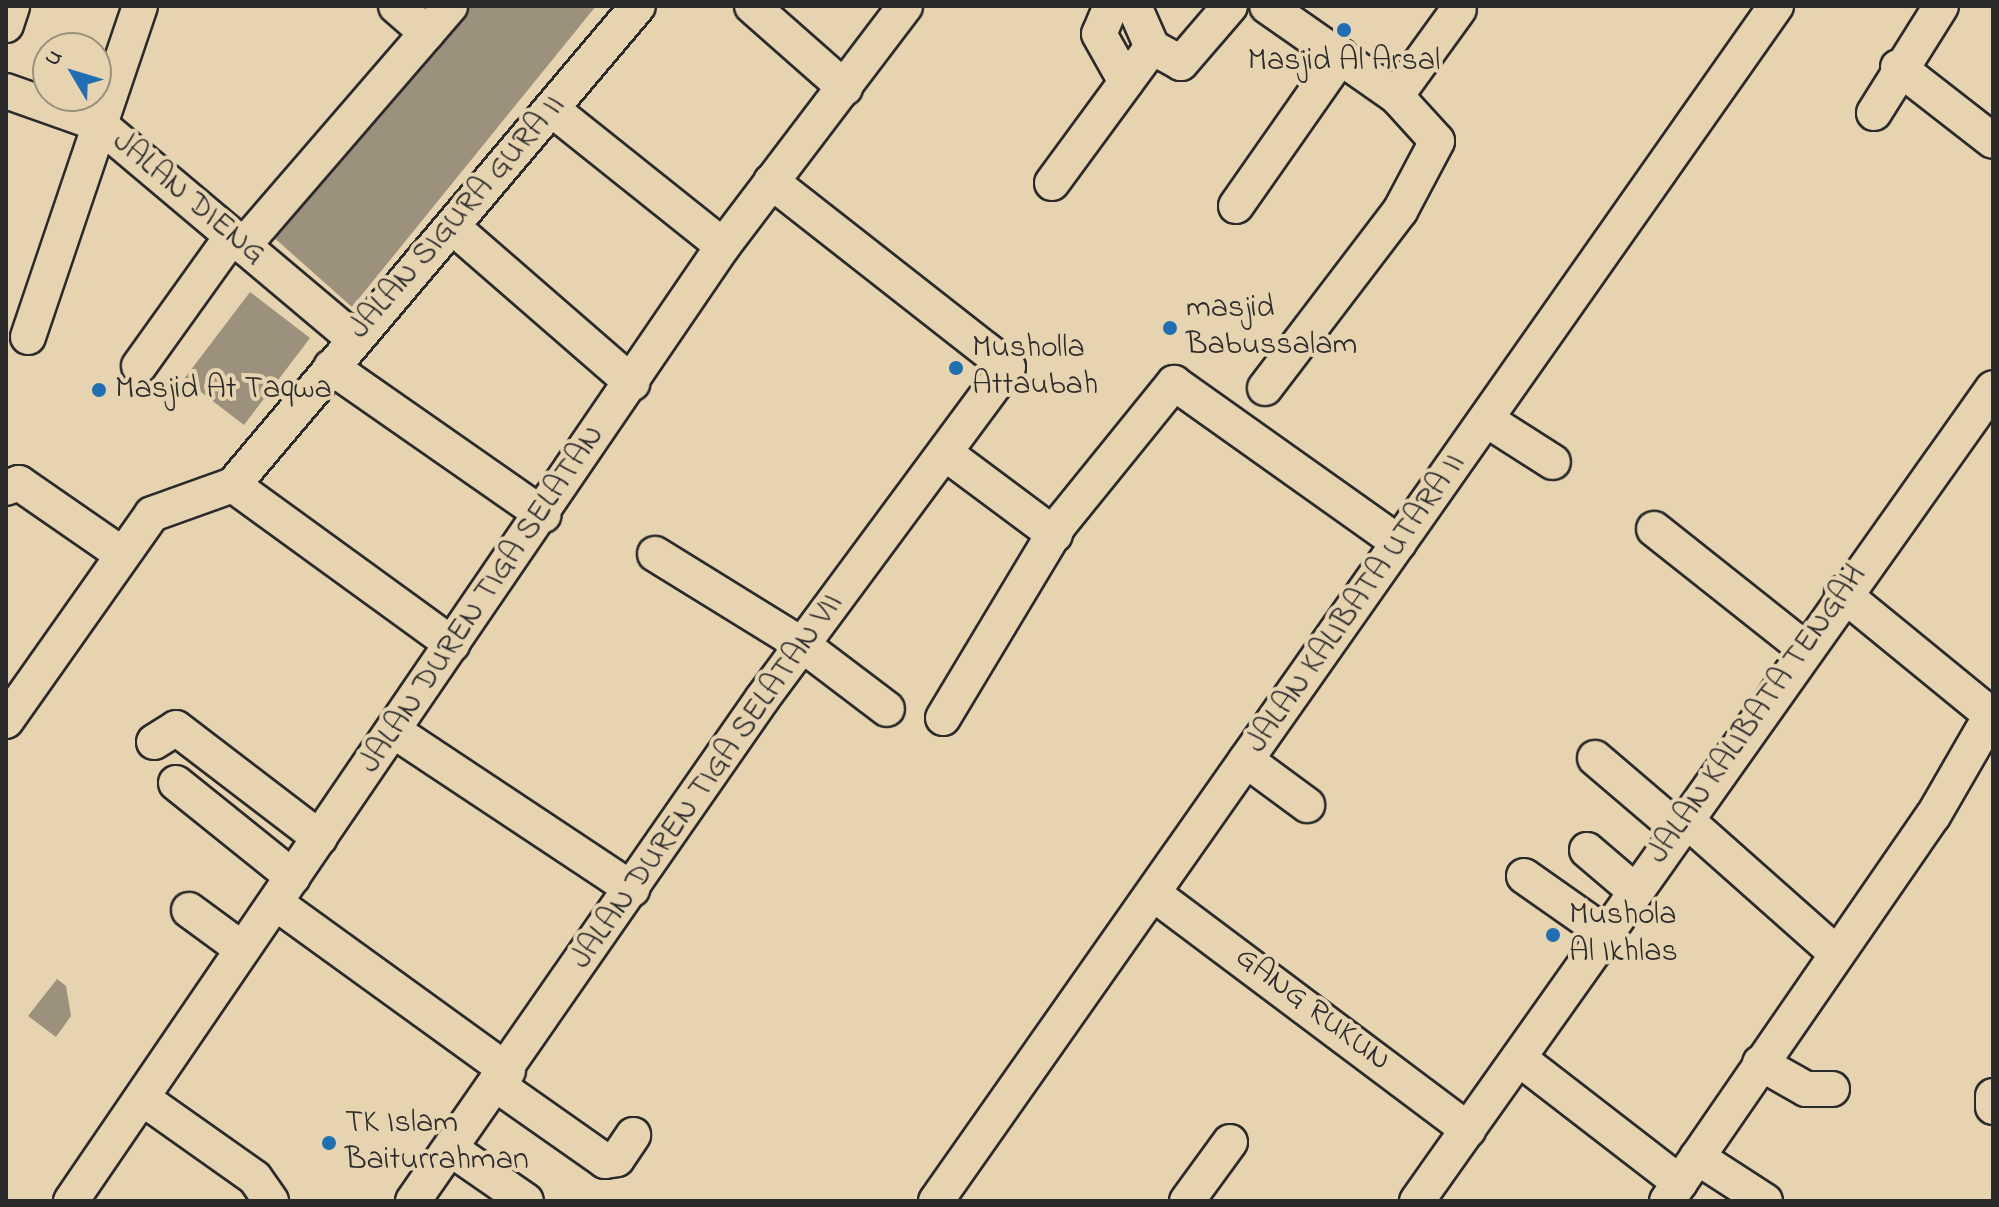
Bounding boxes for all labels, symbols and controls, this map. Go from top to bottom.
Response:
marker: Masjid Al Arsal [1335,21,1353,39]
north arrow [32,32,112,112]
text: U [38,43,72,74]
place label: Masjid Al Arsal [1248,43,1440,81]
street label: JALAN SIGURA GURA II [342,88,574,348]
street label: JALAN DIENG [103,124,273,274]
place label: masjid Babussalam [1186,291,1357,366]
marker: masjid Babussalam [1161,319,1179,337]
place label: Musholla Attaubah [972,331,1098,406]
marker: Musholla Attaubah [947,359,965,377]
place label: Masjid At Taqwa [115,371,332,409]
marker: Masjid At Taqwa [90,381,108,399]
street label: JALAN DUREN TIGA SELATAN [352,419,614,781]
street label: JALAN KALIBATA UTARA II [1239,447,1475,761]
street label: JALAN KALIBATA TENGAH [1640,558,1876,872]
street label: JALAN DUREN TIGA SELATAN VII [563,587,853,977]
place label: Mushola Al Ikhlas [1569,898,1678,973]
marker: Mushola Al Ikhlas [1544,926,1562,944]
street label: GANG RUKUN [1227,939,1397,1081]
place label: TK Islam Baiturrahman [345,1106,529,1181]
marker: TK Islam Baiturrahman [320,1134,338,1152]

